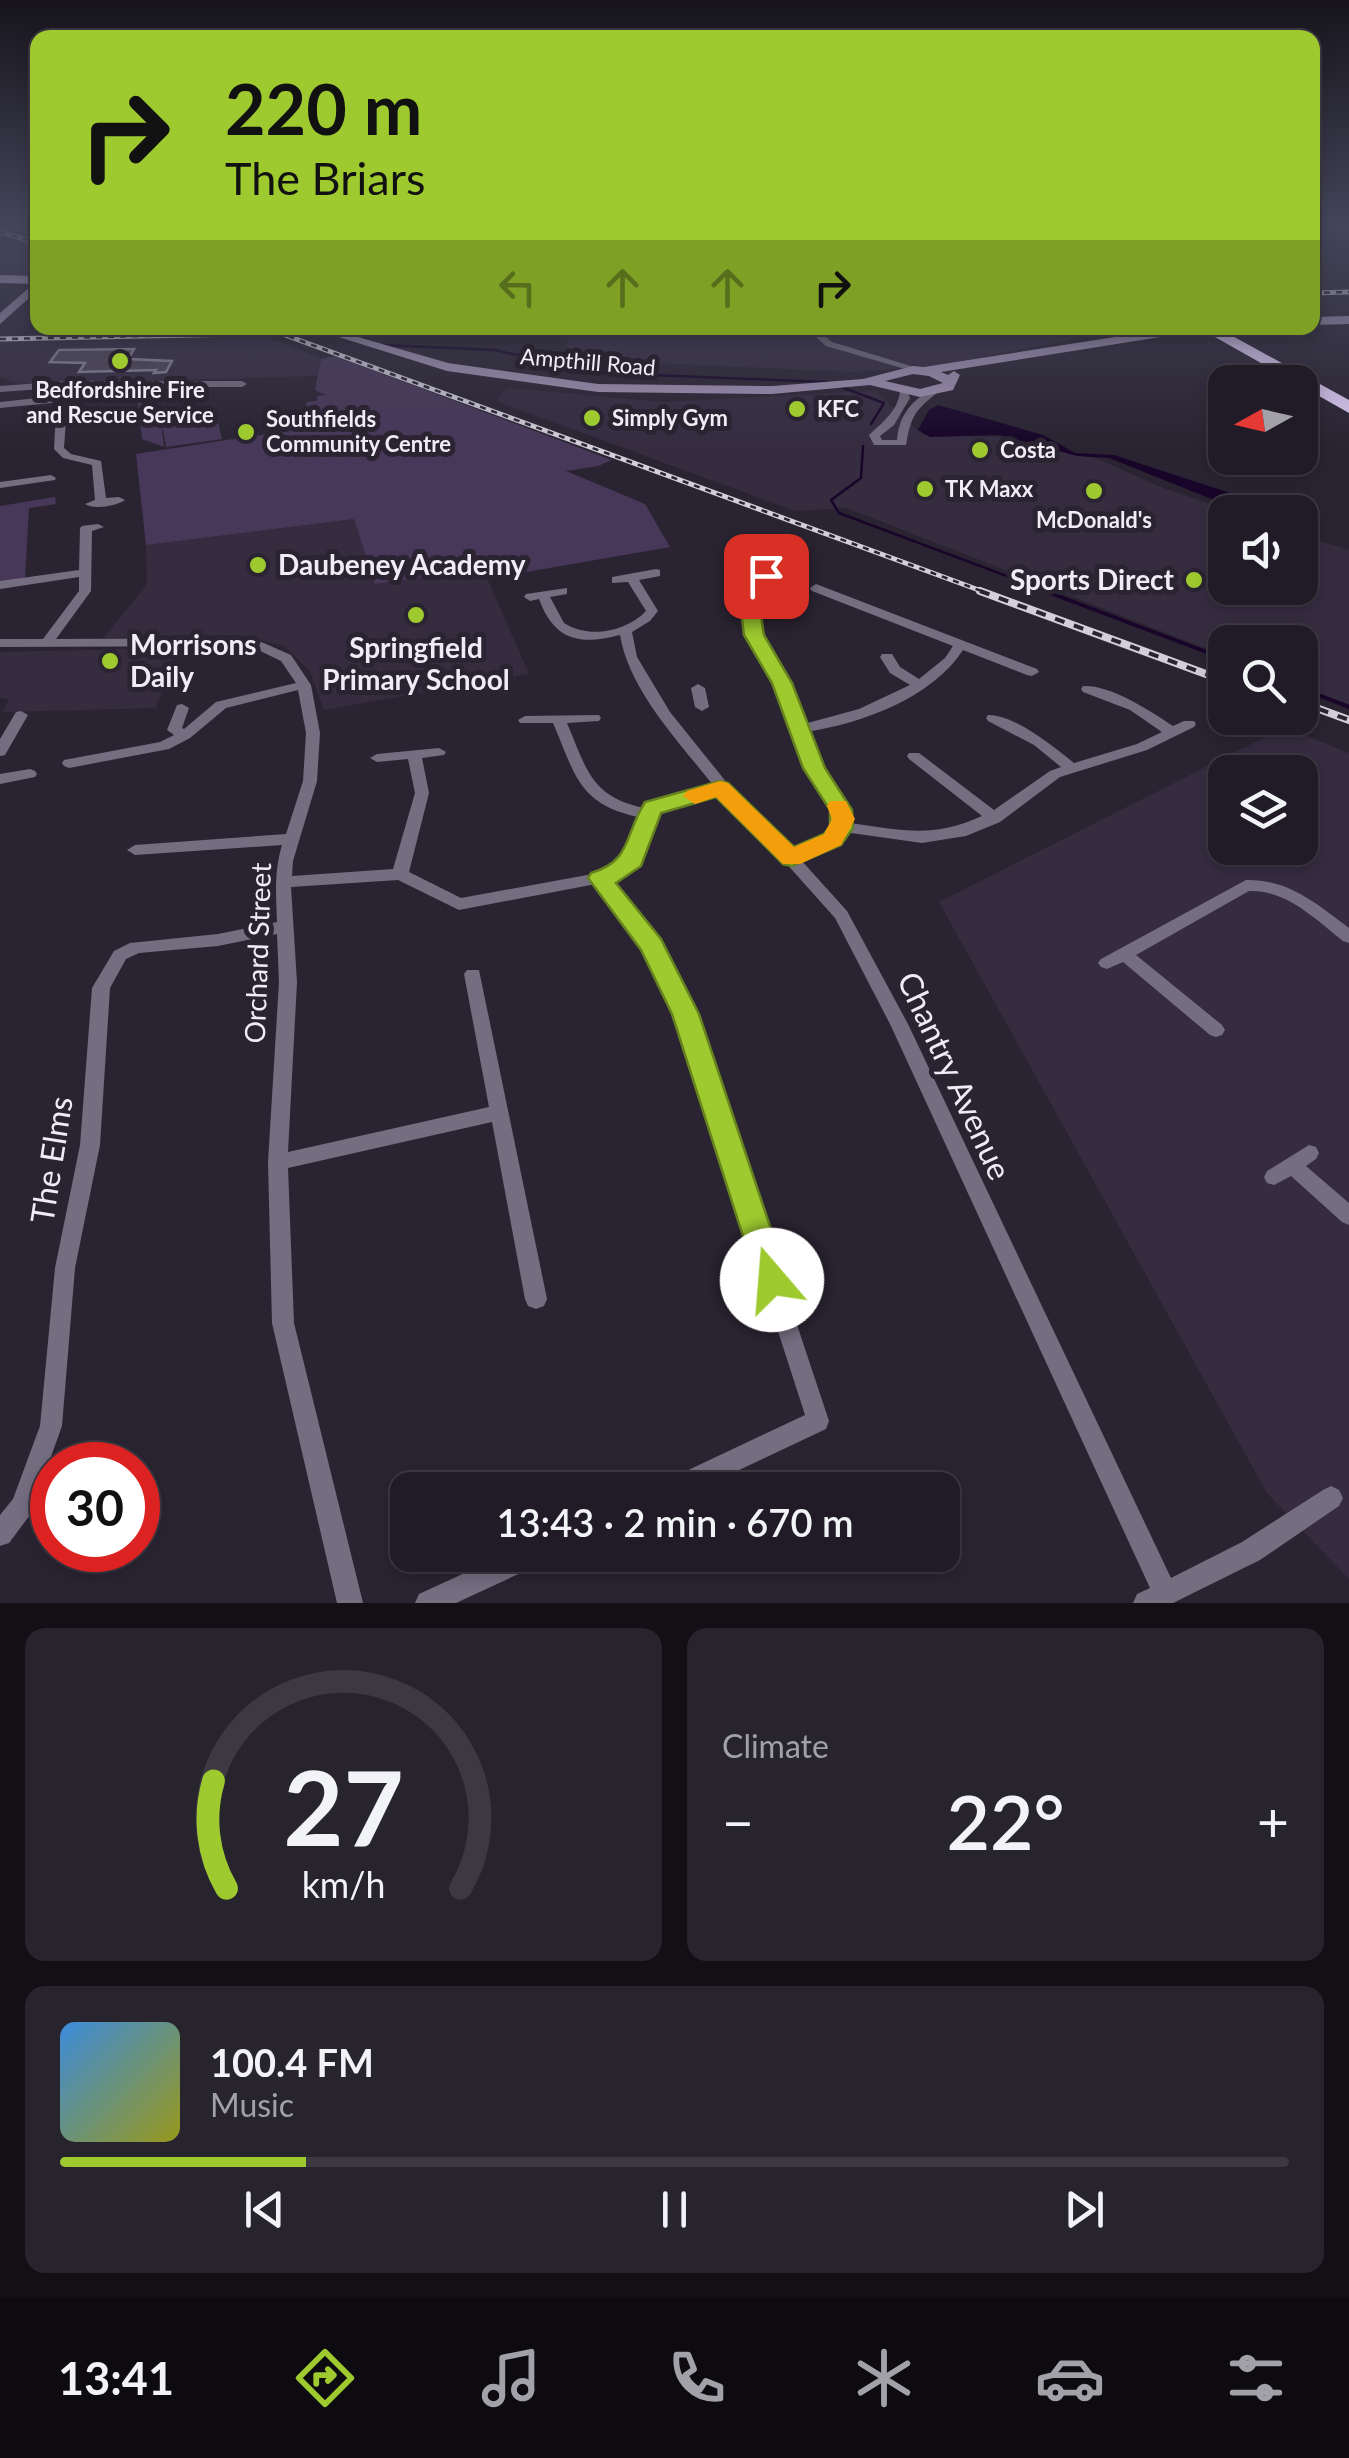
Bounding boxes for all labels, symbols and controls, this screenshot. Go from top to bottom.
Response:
text: 220 m [225,66,422,150]
icon: right [60,70,190,200]
text: The Briars [225,151,425,205]
icon: left [490,260,545,315]
icon: ahead [595,260,650,315]
icon: ahead [700,260,755,315]
icon: right [805,260,860,315]
street label: Ampthill Road [519,342,657,381]
marker: Bedfordshire Fire and Rescue Service [109,350,131,372]
north arrow [1208,365,1318,475]
map controls [1208,365,1318,865]
place label: Bedfordshire Fire and Rescue Service [26,376,214,428]
place label: KFC [817,395,859,422]
marker: KFC [786,398,808,420]
place label: Simply Gym [612,404,728,431]
place label: Southfields Community Centre [266,405,451,457]
marker: Simply Gym [581,407,603,429]
marker: Southfields Community Centre [235,421,257,443]
place label: Costa [1000,436,1056,463]
marker: Costa [969,439,991,461]
place label: TK Maxx [945,475,1034,502]
marker: TK Maxx [914,478,936,500]
marker: McDonald's [1083,480,1105,502]
button: sound [1208,495,1318,605]
place label: McDonald's [1036,506,1152,533]
pin [724,534,809,619]
place label: Daubeney Academy [278,547,526,581]
icon: arrive [739,549,794,604]
marker: Daubeney Academy [247,554,269,576]
place label: Sports Direct [1010,562,1175,596]
marker: Sports Direct [1183,569,1205,591]
marker: Springfield Primary School [405,604,427,626]
button: search [1208,625,1318,735]
place label: Morrisons Daily [130,627,257,693]
place label: Springfield Primary School [322,630,510,696]
marker: Morrisons Daily [99,650,121,672]
button: layers [1208,755,1318,865]
street label: Orchard Street [237,862,277,1044]
street label: Chantry Avenue [890,965,1021,1185]
street label: The Elms [21,1094,80,1226]
position arrow [720,1228,824,1332]
speed limit sign: 30 [30,1442,160,1572]
text: 13:43 · 2 min · 670 m [497,1499,853,1545]
text: Climate [722,1726,829,1765]
text: 27 [283,1743,404,1868]
text: 22° [946,1776,1065,1866]
text: − [722,1788,754,1854]
text: + [1257,1788,1289,1854]
text: km/h [302,1863,385,1906]
text: 100.4 FM [210,2039,374,2085]
text: Music [210,2085,294,2124]
icon: previous [237,2182,292,2237]
icon: pause [647,2182,702,2237]
icon: next [1057,2182,1112,2237]
icon: directions [290,2343,360,2413]
icon: music [476,2343,546,2413]
icon: phone [662,2343,732,2413]
icon: climate [849,2343,919,2413]
icon: car [1035,2343,1105,2413]
icon: filters [1221,2343,1291,2413]
text: 13:41 [58,2351,174,2405]

